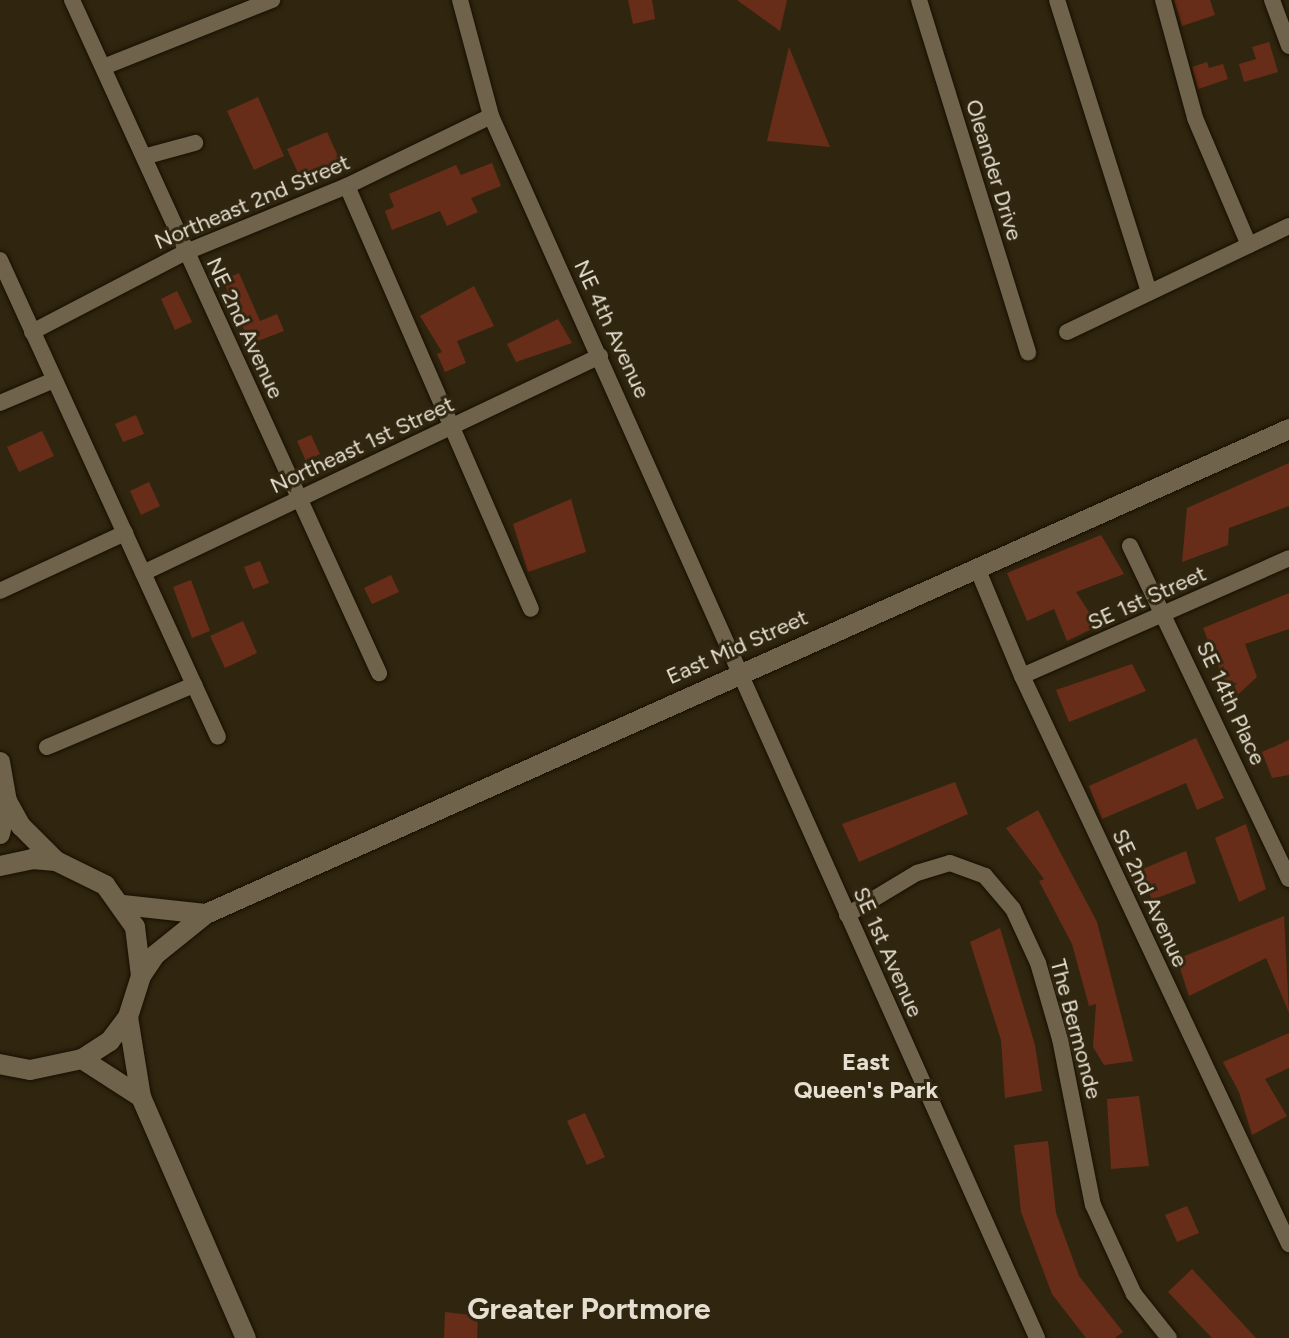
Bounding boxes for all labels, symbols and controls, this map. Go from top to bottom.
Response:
street label: Oleander Drive [960,96,1028,244]
street label: Northeast 2nd Street [150,149,354,255]
street label: NE 2nd Avenue [201,253,289,403]
street label: NE 4th Avenue [568,256,656,402]
street label: Northeast 1st Street [266,391,458,499]
street label: SE 1st Street [1084,560,1210,636]
street label: East Mid Street [662,604,812,690]
street label: SE 14th Place [1191,637,1271,769]
street label: SE 2nd Avenue [1106,825,1194,971]
street label: SE 1st Avenue [848,883,928,1021]
street label: The Bermonde [1045,956,1107,1102]
district label: East Queen's Park [794,1048,938,1104]
district label: Greater Portmore [467,1291,711,1327]

